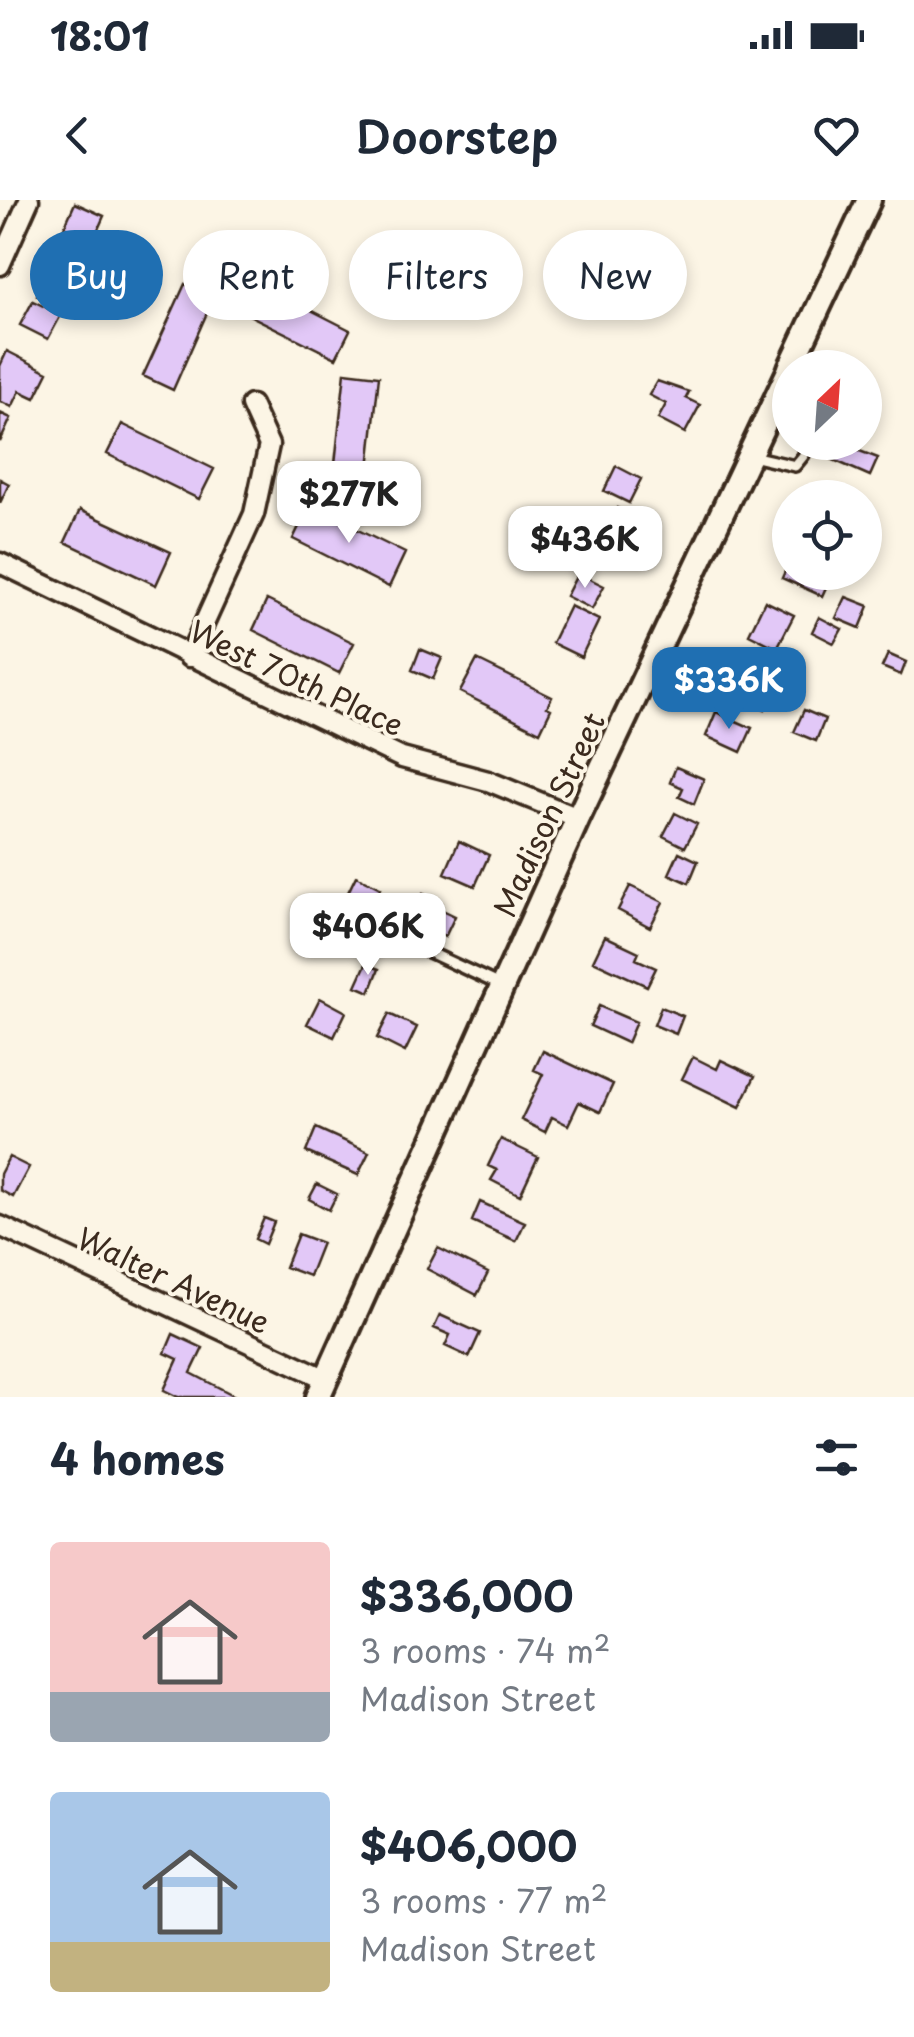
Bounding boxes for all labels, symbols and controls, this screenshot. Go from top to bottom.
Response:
text: 18:01 [50,7,149,64]
text: Doorstep [356,101,558,169]
icon: back [50,108,105,163]
icon: heart [809,108,864,163]
chip: Buy [30,230,163,320]
chip: Rent [183,230,329,320]
chip: Filters [349,230,523,320]
chip: New [543,230,687,320]
north arrow [772,350,882,460]
map controls [772,350,882,590]
pin: $277K [279,461,419,546]
text: $277K [299,469,399,517]
button: locate [772,480,882,590]
pin: $436K [515,506,655,591]
text: $436K [530,514,640,562]
street label: West 70th Place [182,608,412,746]
pin: $336K [659,647,799,732]
text: $336K [674,655,784,703]
street label: Madison Street [481,704,615,924]
pin: $406K [298,893,438,978]
text: $406K [312,901,424,949]
street label: Walter Avenue [70,1215,278,1343]
text: 4 homes [50,1426,225,1489]
icon: filters [809,1430,864,1485]
text: $336,000 [360,1563,574,1626]
icon: home [130,1582,250,1702]
text: 3 rooms · 74 m² [360,1626,610,1674]
text: Madison Street [360,1674,596,1722]
text: $406,000 [360,1813,577,1876]
icon: home [130,1832,250,1952]
text: 3 rooms · 77 m² [360,1876,608,1924]
text: Madison Street [360,1924,596,1972]

